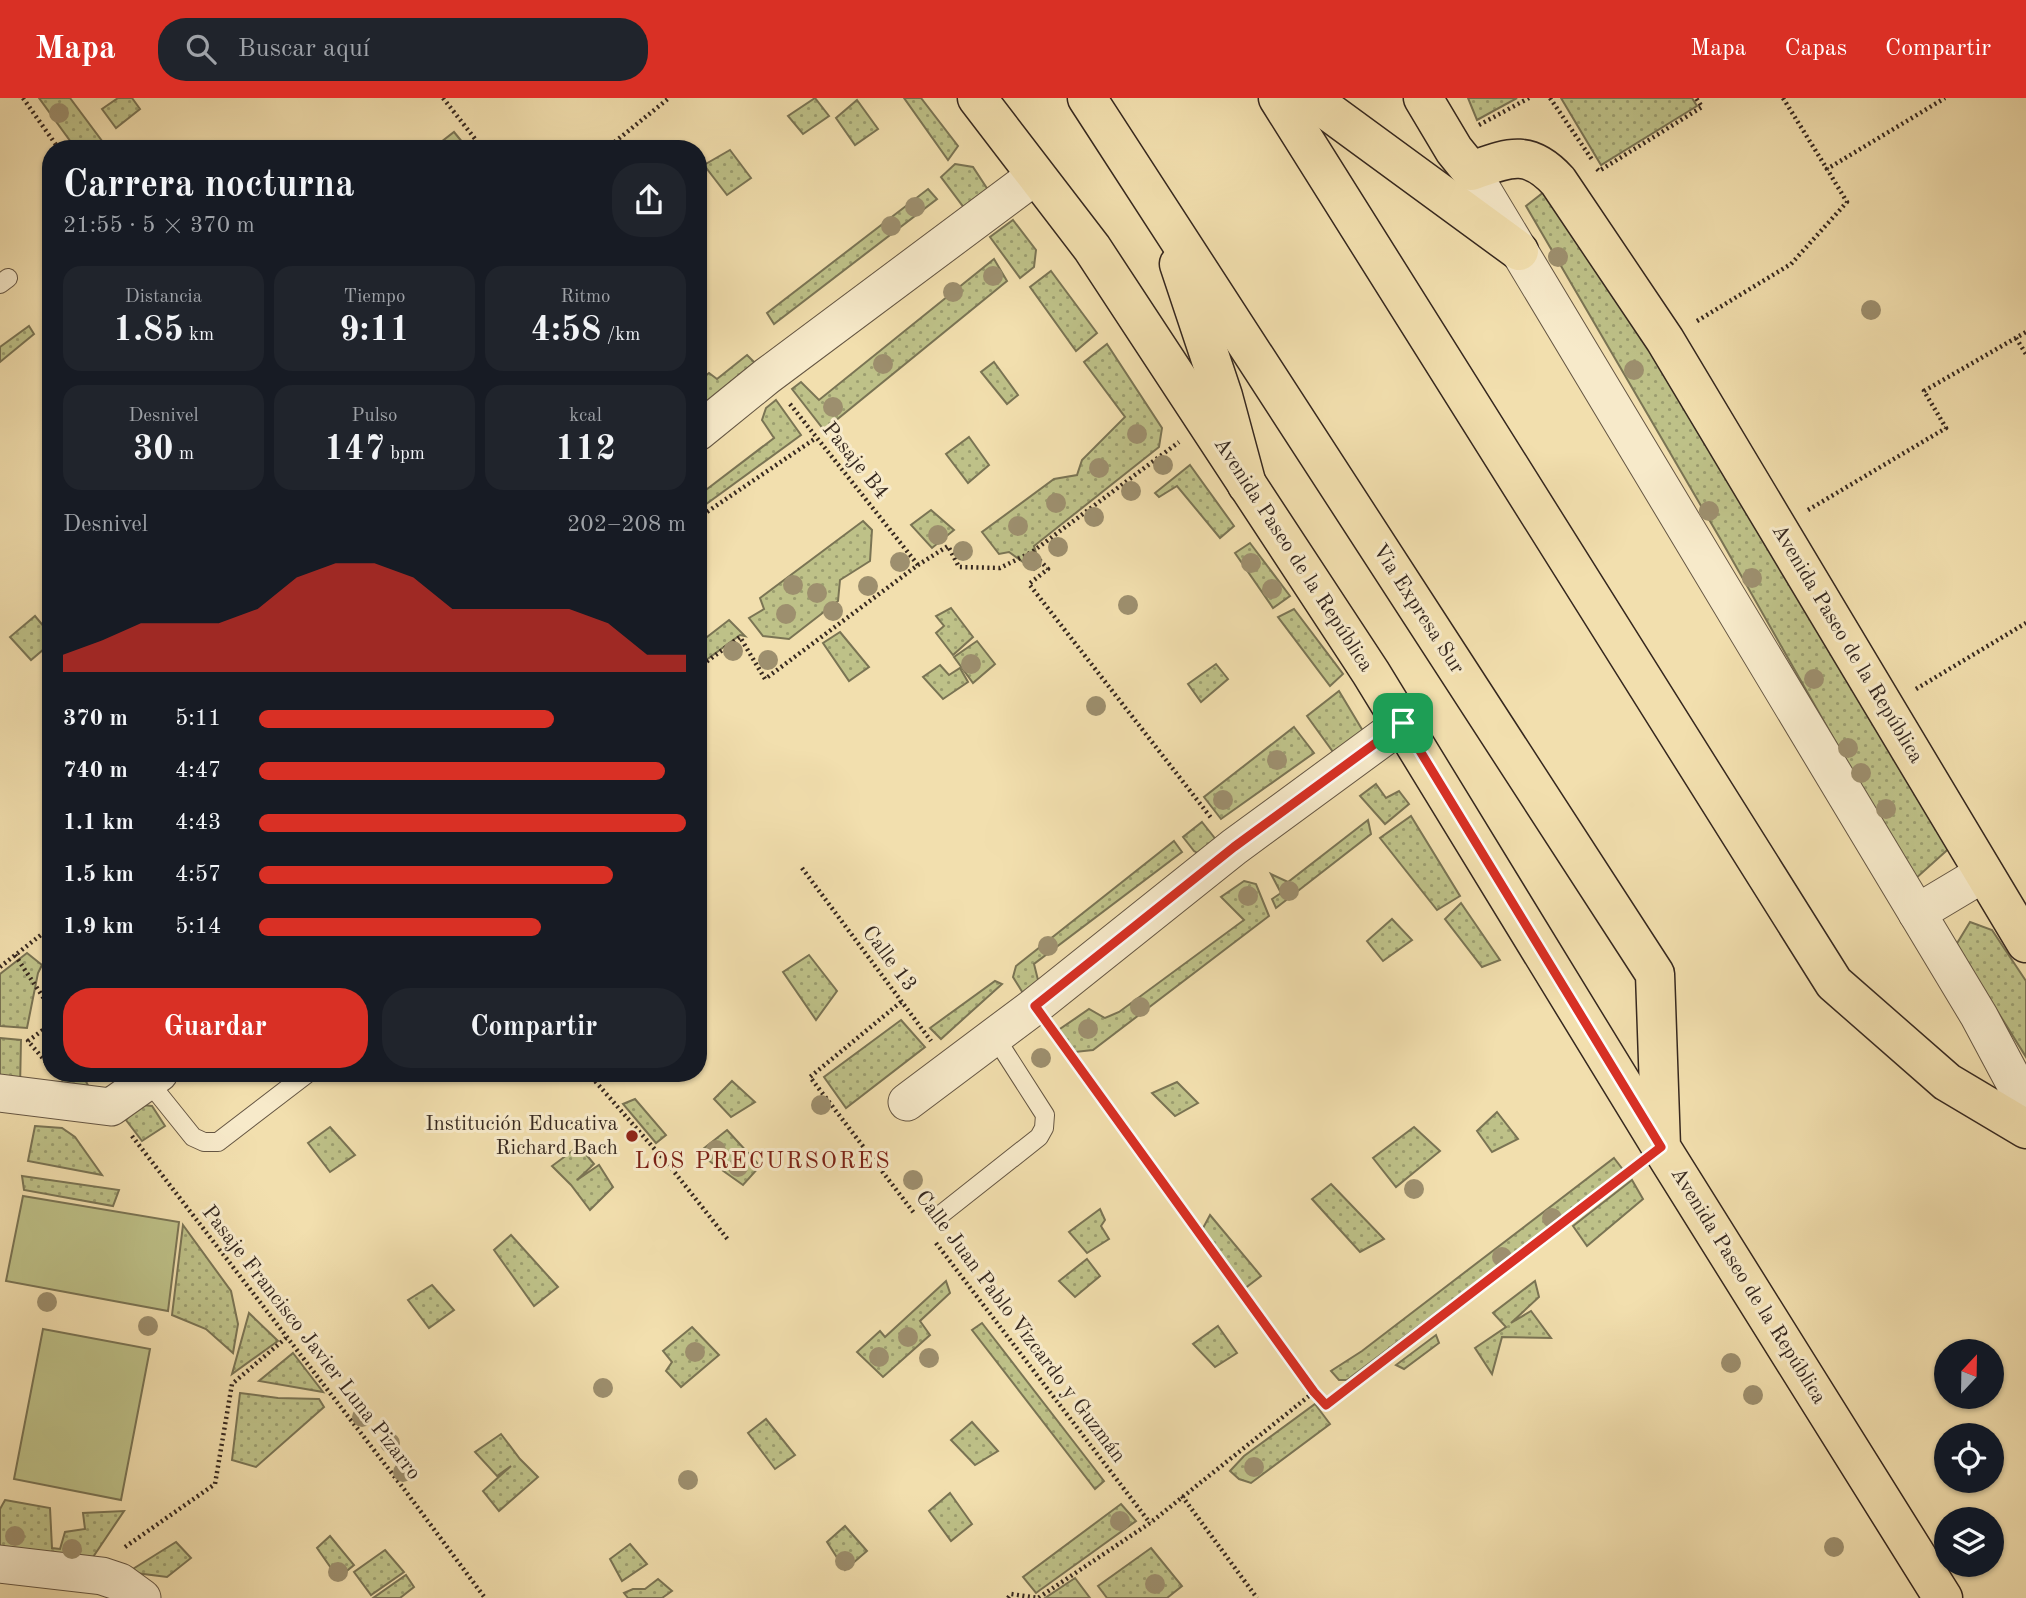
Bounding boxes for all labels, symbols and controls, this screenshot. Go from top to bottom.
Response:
search box [158,18,648,81]
icon: search [182,30,220,68]
text: Mapa [35,33,116,66]
text: Buscar aquí [238,36,370,62]
text: Mapa [1690,37,1746,61]
text: Capas [1784,37,1847,61]
text: Compartir [1885,37,1991,61]
button: share [612,163,686,237]
text: Carrera nocturna [63,167,354,205]
text: 21:55 · 5 × 370 m [63,214,255,237]
text: Distancia [125,288,202,307]
text: Tiempo [344,288,405,307]
text: Ritmo [561,288,610,307]
text: 1.85 [113,313,184,348]
text: 9:11 [339,313,410,348]
text: 4:58 [531,313,601,348]
text: km [184,326,214,345]
text: /km [601,326,640,345]
text: Desnivel [128,407,199,426]
text: Pulso [352,407,397,426]
text: kcal [569,407,602,426]
street label: Pasaje B4 [818,419,892,503]
text: 30 [133,432,174,467]
text: 147 [324,432,385,467]
text: 112 [555,432,616,467]
street label: Avenida Paseo de la República [1209,434,1377,676]
text: m [174,445,194,464]
text: bpm [385,445,425,464]
text: Desnivel [63,513,148,536]
text: 202–208 m [567,513,686,536]
street label: Avenida Paseo de la República [1767,521,1927,767]
street label: Via Expresa Sur [1368,540,1468,678]
pin [1373,693,1433,753]
icon: arrive [1384,704,1422,742]
text: 370 m [63,707,128,730]
text: 5:11 [175,707,221,730]
text: 740 m [63,759,128,782]
text: 4:47 [175,759,221,782]
text: 1.1 km [63,811,134,834]
text: 4:43 [175,811,221,834]
text: 1.5 km [63,863,134,886]
text: 4:57 [175,863,221,886]
text: 1.9 km [63,915,134,938]
text: 5:14 [175,915,221,938]
street label: Calle 13 [858,922,920,996]
button: Guardar [63,988,368,1068]
button: Compartir [382,988,686,1068]
place label: Institución Educativa Richard Bach [425,1114,618,1159]
marker: Institución Educativa Richard Bach [624,1128,640,1144]
district label: LOS PRECURSORES [635,1150,891,1173]
street label: Avenida Paseo de la República [1666,1164,1830,1408]
street label: Calle Juan Pablo Vizcardo y Guzmán [911,1187,1129,1467]
street label: Pasaje Francisco Javier Luna Pizarro [198,1202,424,1484]
north arrow [1934,1339,2004,1409]
map controls [1934,1339,2004,1577]
button: locate [1934,1423,2004,1493]
button: layers [1934,1507,2004,1577]

